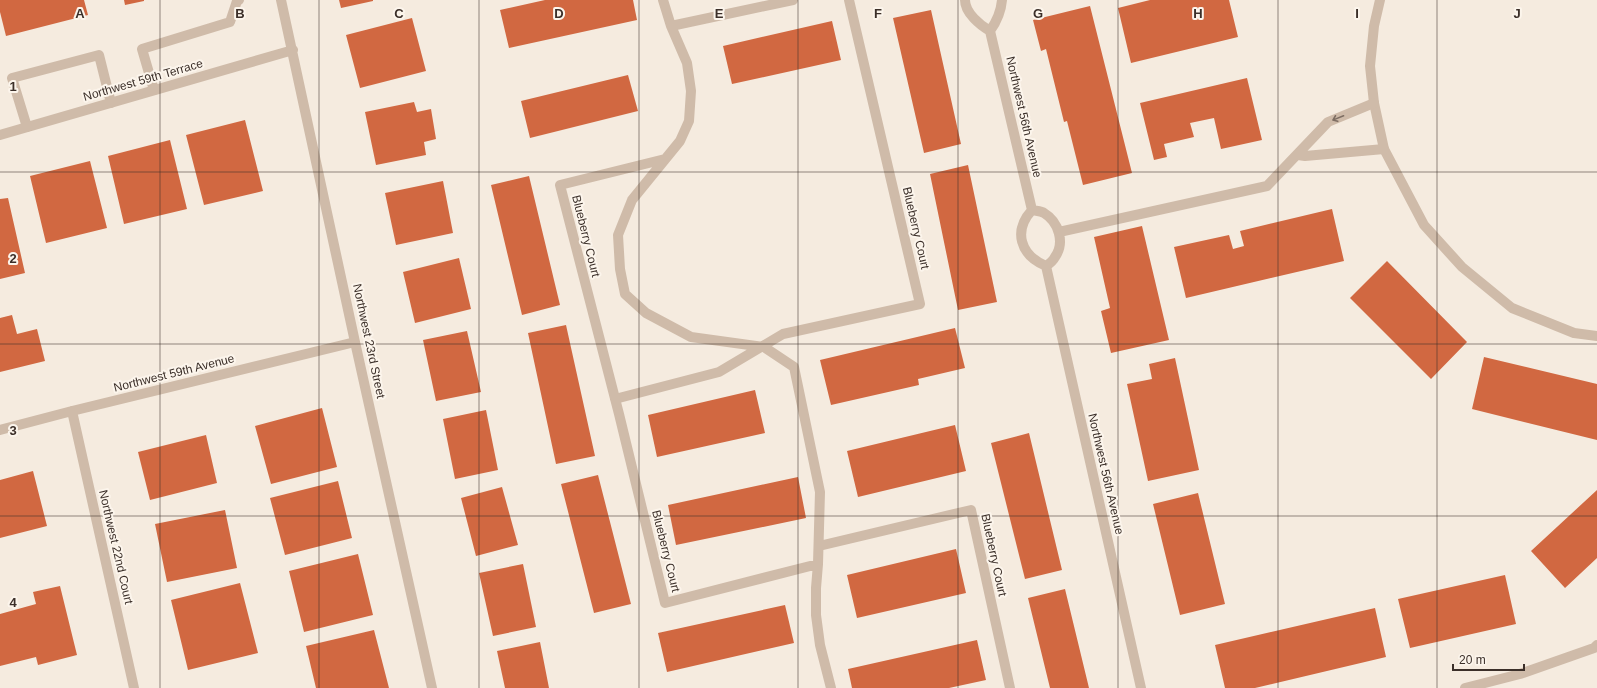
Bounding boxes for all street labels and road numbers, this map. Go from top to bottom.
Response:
street label: Northwest 56th Avenue [1003,55,1045,179]
street label: Northwest 59th Terrace [82,56,205,104]
street label: Blueberry Court [900,185,932,271]
street label: Blueberry Court [569,194,603,279]
street label: Northwest 23rd Street [350,282,388,400]
street label: Northwest 59th Avenue [112,351,236,395]
street label: Northwest 56th Avenue [1085,412,1127,536]
street label: Northwest 22nd Court [96,489,136,606]
street label: Blueberry Court [649,509,683,594]
street label: Blueberry Court [978,512,1010,598]

